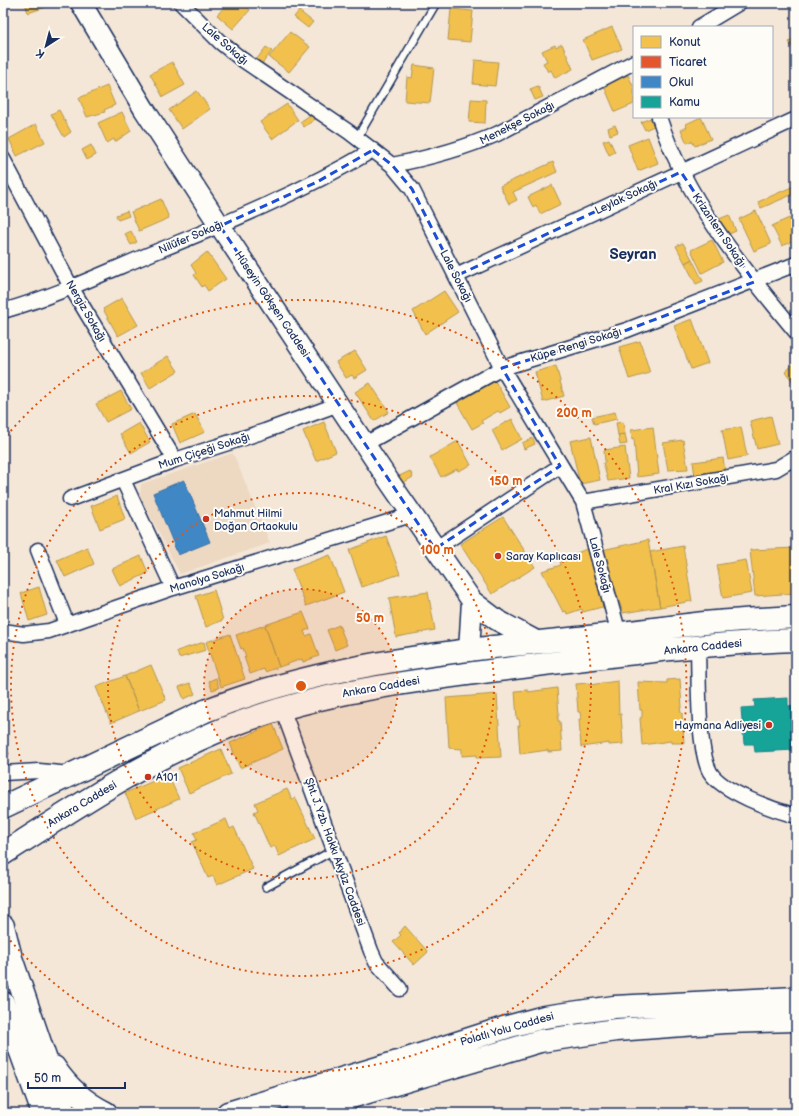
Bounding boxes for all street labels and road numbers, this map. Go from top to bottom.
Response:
street label: Lale Sokağı [199,20,251,68]
street label: Menekşe Sokağı [477,99,557,147]
street label: Leylak Sokağı [593,177,659,217]
street label: Krizantem Sokağı [690,191,748,269]
street label: Nilüfer Sokağı [157,218,225,256]
street label: Lale Sokağı [437,248,475,304]
street label: Hüseyin Gökşen Caddesi [232,249,312,359]
street label: Nergiz Sokağı [63,278,109,344]
street label: Küpe Rengi Sokağı [529,325,623,365]
street label: Mum Çiçeği Sokağı [157,430,251,472]
street label: Kral Kızı Sokağı [652,471,730,497]
street label: Lale Sokağı [586,536,614,594]
street label: Manolya Sokağı [168,560,246,596]
street label: Ankara Caddesi [663,636,743,658]
street label: Ankara Caddesi [341,674,421,700]
street label: Şht. J. Yzb. Hakkı Akyüz Caddesi [302,776,368,928]
street label: Ankara Caddesi [45,778,119,830]
street label: Polatlı Yolu Caddesi [459,1009,555,1049]

